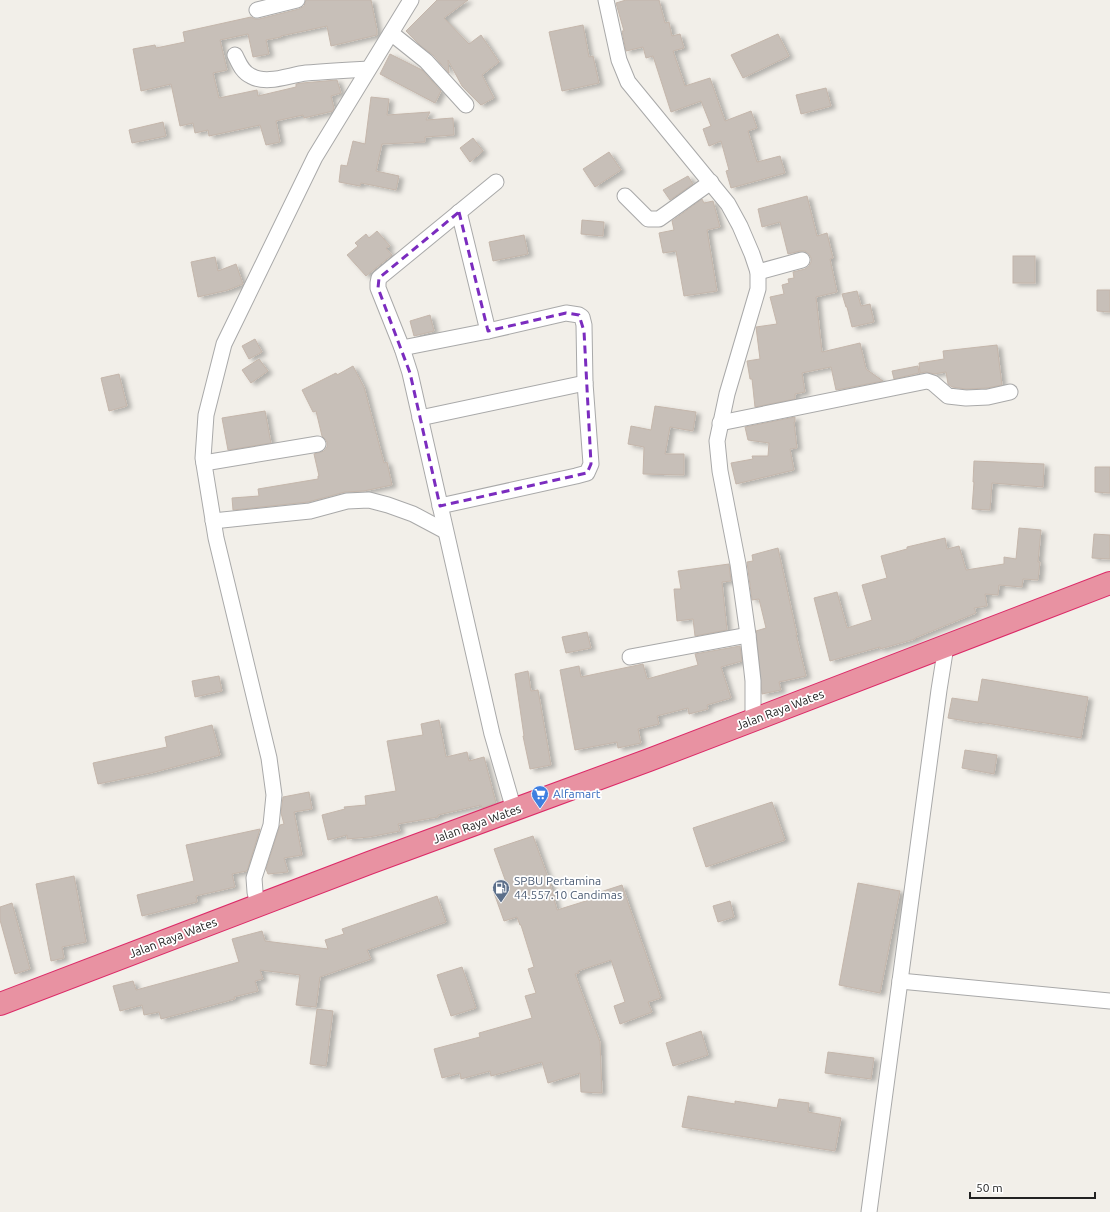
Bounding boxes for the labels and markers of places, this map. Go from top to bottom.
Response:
supermarket icon: Alfamart [530,784,550,809]
place label: Alfamart [553,787,601,800]
place label: SPBU Pertamina 44.557.10 Candimas [514,874,622,901]
fuel station icon: SPBU Pertamina 44.557.10 Candimas [491,878,511,903]

